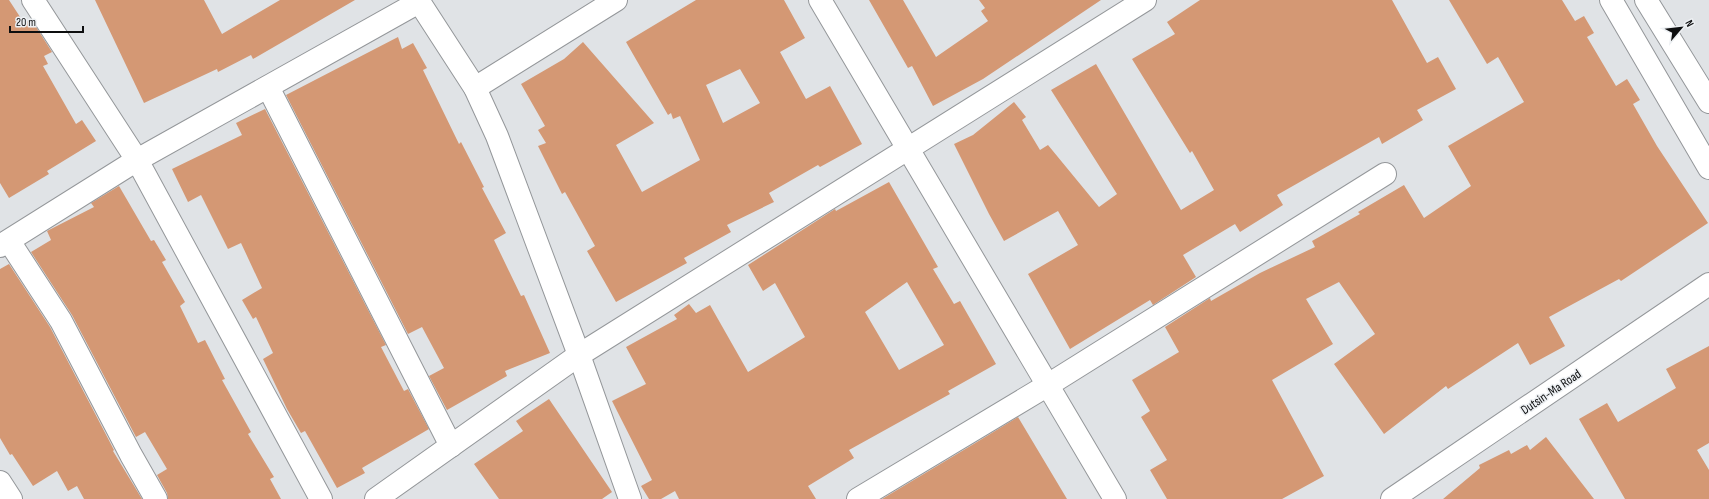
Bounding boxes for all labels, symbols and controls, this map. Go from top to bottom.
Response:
scale bar [10,8,83,34]
north arrow [1661,8,1701,48]
text: 20 m [16,15,36,30]
text: N [1682,18,1697,29]
street label: Dutsin-Ma Road [1518,366,1584,418]

